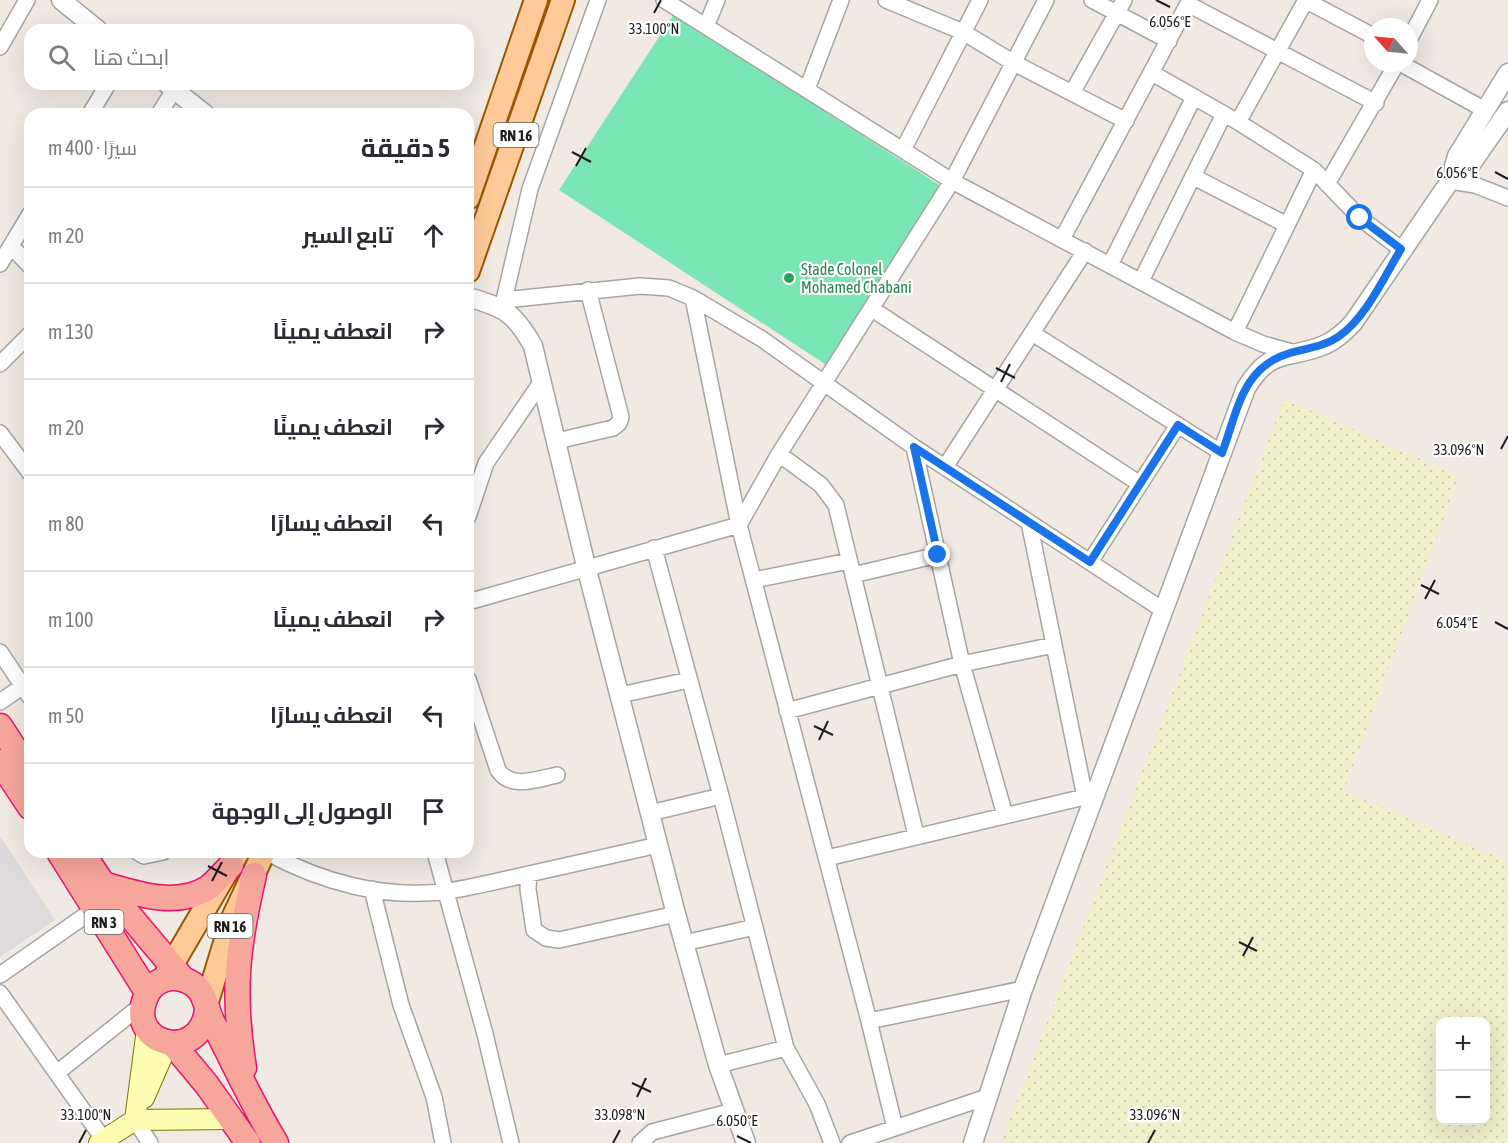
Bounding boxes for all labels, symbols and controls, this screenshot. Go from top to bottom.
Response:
text: 6.056°E [1149,13,1191,30]
north arrow [1364,18,1418,72]
text: 33.100°N [629,20,679,37]
search box [24,24,474,90]
icon: search [45,41,78,74]
text: ابحث هنا [93,44,170,70]
road number: RN 16 [494,123,538,147]
text: 5 دقيقة [361,133,450,163]
text: سيرًا · 400 m [48,136,137,159]
text: 6.056°E [1436,164,1478,181]
route start [1346,204,1372,230]
icon: ahead [417,219,450,252]
text: تابع السير [303,222,393,248]
text: 20 m [48,224,84,247]
place label: Stade Colonel Mohamed Chabani [801,260,912,296]
marker: Stade Colonel Mohamed Chabani [782,271,796,285]
icon: right [417,315,450,348]
text: انعطف يمينًا [273,318,393,344]
text: 130 m [48,320,93,343]
icon: right [417,411,450,444]
text: انعطف يمينًا [273,414,393,440]
text: 20 m [48,416,84,439]
text: 33.096°N [1434,441,1484,458]
icon: left [417,507,450,540]
text: انعطف يسارًا [270,510,393,536]
text: 80 m [48,512,84,535]
route end [924,541,950,567]
icon: right [417,603,450,636]
text: انعطف يمينًا [273,606,393,632]
text: 100 m [48,608,93,631]
text: 6.054°E [1436,614,1478,631]
icon: left [417,699,450,732]
text: انعطف يسارًا [270,702,393,728]
text: 50 m [48,704,84,727]
icon: arrive [417,795,450,828]
text: الوصول إلى الوجهة [212,798,393,824]
road number: RN 3 [84,910,124,934]
road number: RN 16 [208,914,252,938]
map controls [1436,1017,1490,1125]
button: + [1436,1017,1490,1071]
button: − [1436,1071,1490,1125]
text: 33.100°N [61,1106,111,1123]
text: 33.098°N [595,1106,645,1123]
text: 33.096°N [1130,1106,1180,1123]
text: 6.050°E [716,1112,758,1129]

